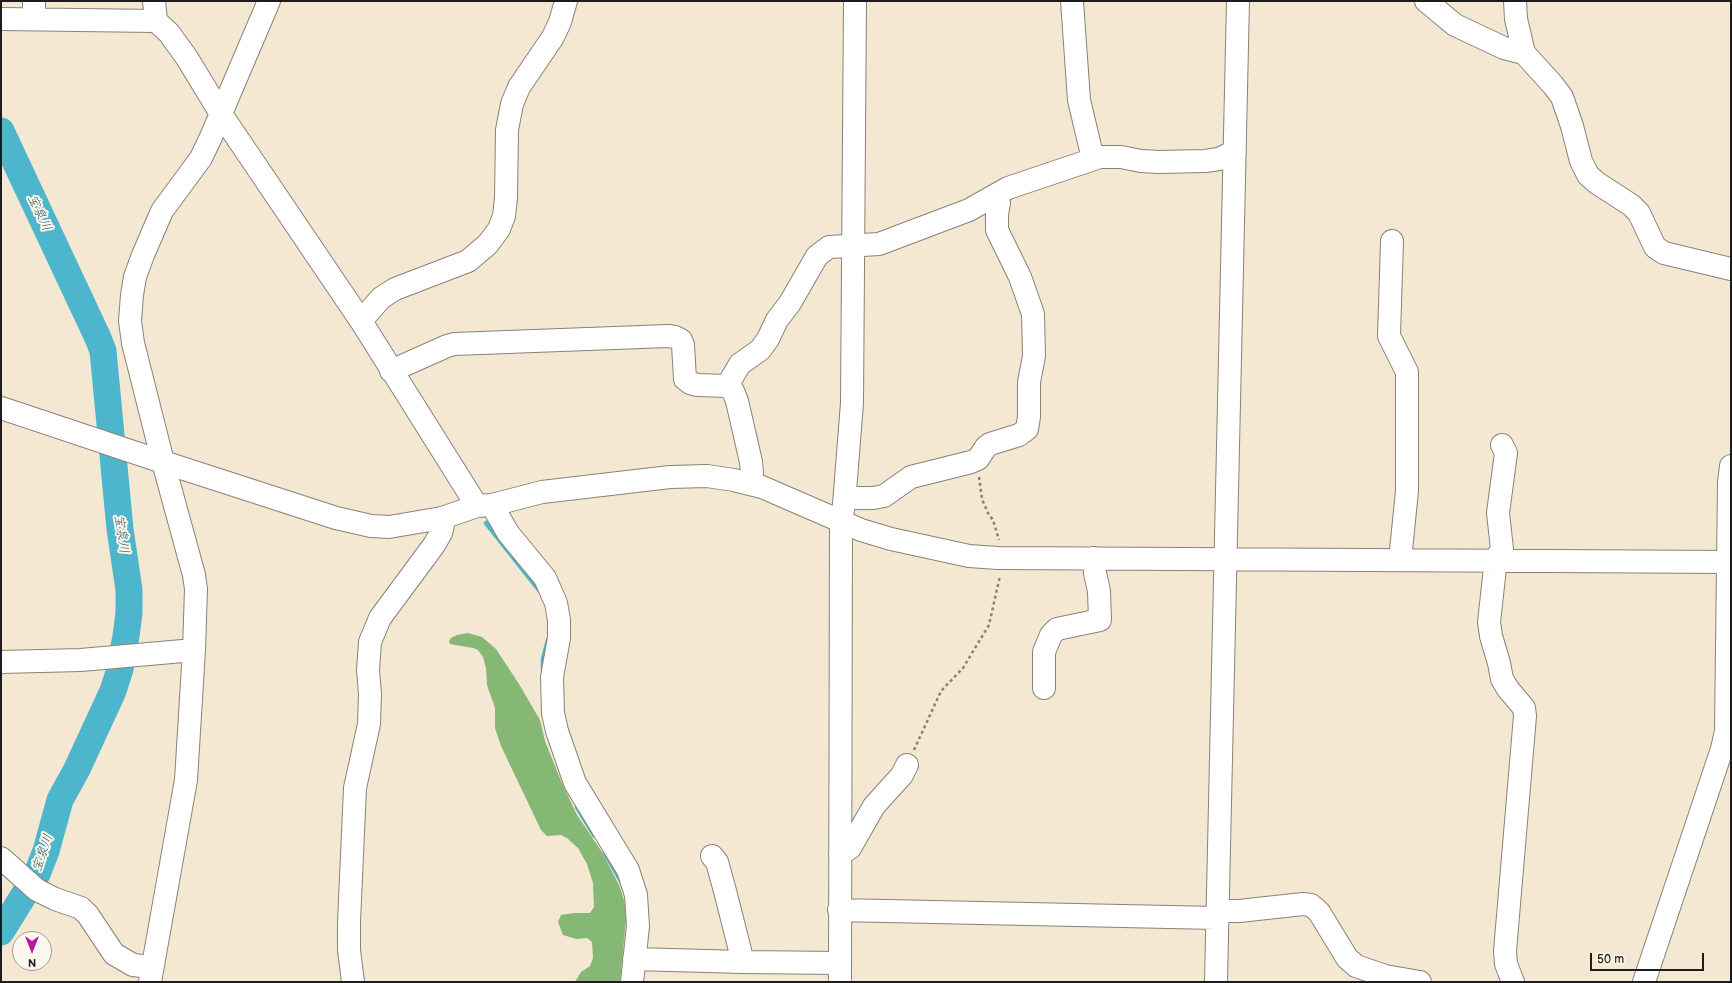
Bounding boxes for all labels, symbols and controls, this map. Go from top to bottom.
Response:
water label: 宝泉川 [24,192,54,234]
water label: 宝泉川 [111,514,131,554]
water label: 宝泉川 [29,832,57,874]
north arrow [12,931,52,971]
scale bar [1592,945,1706,971]
text: 50 m [1597,952,1624,967]
text: N [28,956,36,969]

